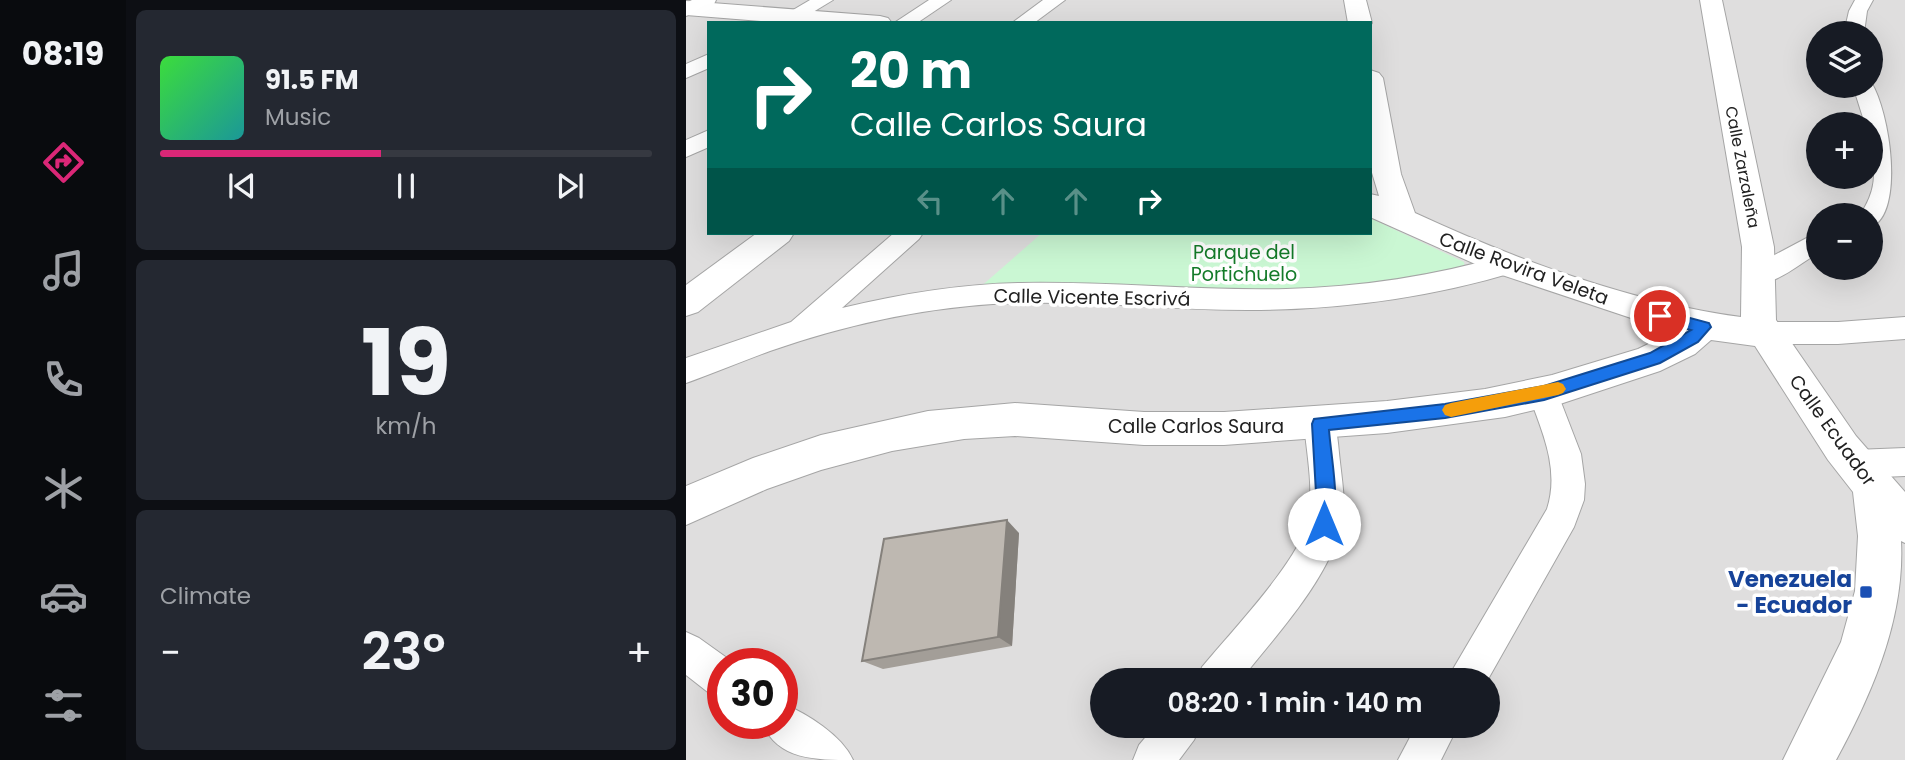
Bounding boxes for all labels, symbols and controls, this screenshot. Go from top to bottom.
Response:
map controls [1806,21,1883,280]
button: layers [1806,21,1883,98]
text: 08:19 [22,31,104,76]
text: 20 m [850,37,972,105]
icon: right [735,49,826,140]
text: 91.5 FM [265,62,359,98]
text: Music [265,101,331,133]
text: Calle Carlos Saura [850,102,1147,147]
street label: Calle Zarzaleña [1719,104,1766,230]
button: + [1806,112,1883,189]
icon: directions [39,138,88,187]
icon: previous [223,167,261,205]
icon: pause [387,167,425,205]
icon: next [551,167,589,205]
icon: left [911,182,949,220]
icon: ahead [984,182,1022,220]
icon: ahead [1057,182,1095,220]
icon: right [1130,182,1168,220]
button: − [1806,203,1883,280]
street label: Calle Rovira Veleta [1435,225,1612,312]
park label: Parque del Portichuelo [1191,239,1297,288]
icon: music [39,246,88,295]
street label: Calle Vicente Escrivá [993,282,1191,313]
pin [1630,286,1690,346]
icon: arrive [1641,297,1679,335]
text: 19 [361,299,451,427]
icon: phone [39,355,88,404]
street label: Calle Ecuador [1783,369,1882,492]
text: km/h [375,410,437,442]
street label: Calle Carlos Saura [1108,413,1284,440]
icon: climate [39,464,88,513]
position arrow [1287,487,1361,561]
place label: Venezuela - Ecuador [1728,563,1852,621]
icon: car [39,572,88,621]
text: Climate [160,580,251,612]
marker: Venezuela - Ecuador [1858,584,1874,600]
text: 23° [361,615,446,688]
text: − [160,626,181,679]
text: + [626,626,652,679]
speed limit sign: 30 [707,648,798,739]
icon: filters [39,681,88,730]
text: 08:20 · 1 min · 140 m [1168,685,1422,721]

